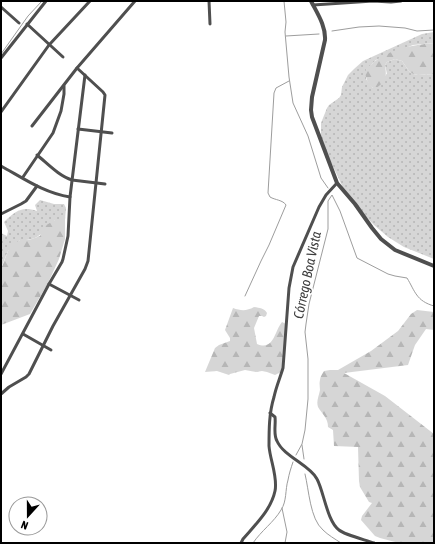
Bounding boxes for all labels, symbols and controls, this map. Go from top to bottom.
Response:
water label: Córrego Boa Vista [290,229,324,320]
north arrow [8,496,48,536]
text: N [19,519,30,532]

